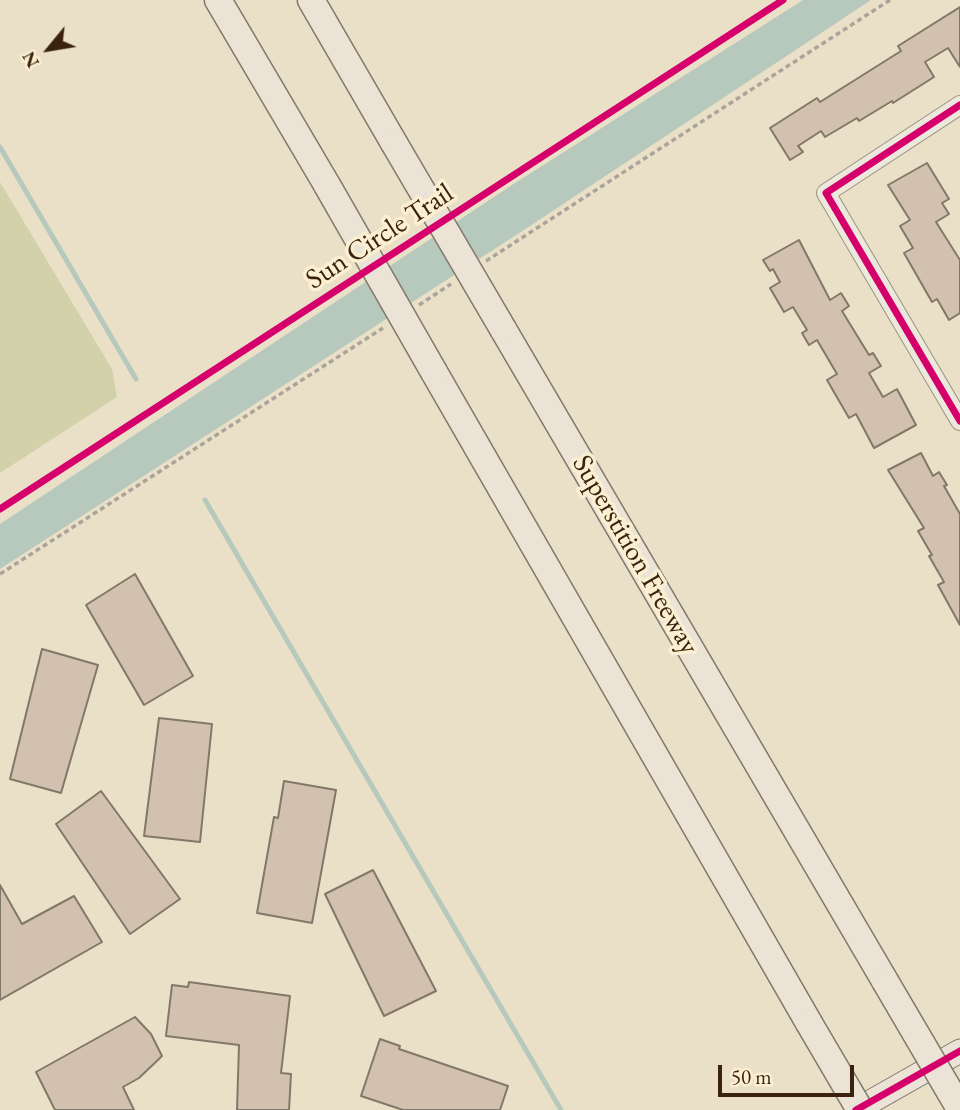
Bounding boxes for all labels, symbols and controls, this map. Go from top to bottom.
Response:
north arrow [14,14,84,84]
text: N [16,47,45,73]
street label: Sun Circle Trail [300,177,460,297]
street label: Superstition Freeway [564,449,706,661]
scale bar [722,1050,858,1094]
text: 50 m [731,1063,772,1090]

